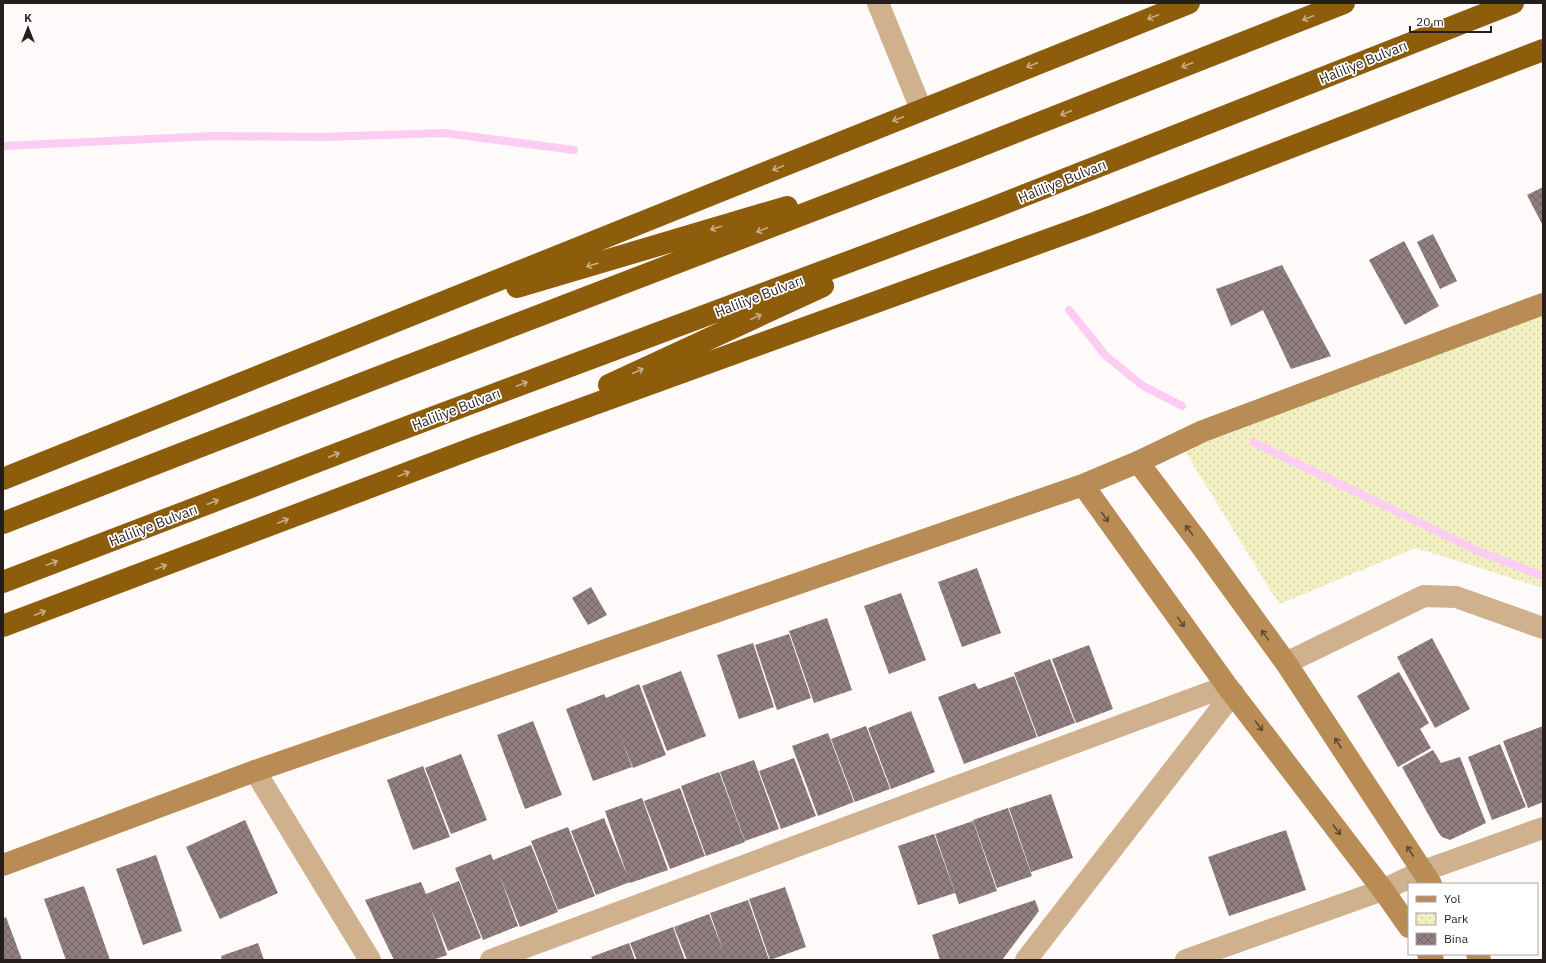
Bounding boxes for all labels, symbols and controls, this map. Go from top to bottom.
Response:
north arrow [8,8,48,48]
scale bar [1410,8,1491,34]
text: K [24,11,32,25]
one-way arrow [1147,14,1159,22]
one-way arrow [1302,14,1314,22]
text: 20 m [1416,14,1444,29]
street label: Haliliye Bulvarı [1316,36,1410,88]
one-way arrow [1026,62,1038,70]
one-way arrow [1181,62,1193,70]
one-way arrow [1060,109,1072,117]
one-way arrow [893,115,905,123]
street label: Haliliye Bulvarı [1015,155,1109,207]
one-way arrow [772,164,784,172]
one-way arrow [710,225,723,232]
one-way arrow [756,227,768,235]
one-way arrow [585,262,598,269]
street label: Haliliye Bulvarı [712,271,806,321]
one-way arrow [750,313,762,320]
one-way arrow [632,367,644,374]
one-way arrow [515,380,527,388]
street label: Haliliye Bulvarı [409,384,503,434]
one-way arrow [328,451,340,459]
one-way arrow [398,470,410,478]
one-way arrow [207,497,219,505]
street label: Haliliye Bulvarı [106,500,200,550]
one-way arrow [1101,511,1109,522]
one-way arrow [276,516,288,524]
one-way arrow [1185,524,1193,535]
one-way arrow [46,559,58,567]
one-way arrow [155,562,167,570]
one-way arrow [33,608,45,616]
one-way arrow [1177,616,1185,627]
one-way arrow [1261,630,1270,641]
one-way arrow [1254,721,1263,732]
one-way arrow [1334,738,1342,749]
one-way arrow [1333,824,1342,835]
one-way arrow [1405,846,1414,857]
legend [1408,883,1538,955]
text: Yol [1444,891,1461,906]
text: Park [1444,911,1469,926]
text: Bina [1444,931,1469,946]

